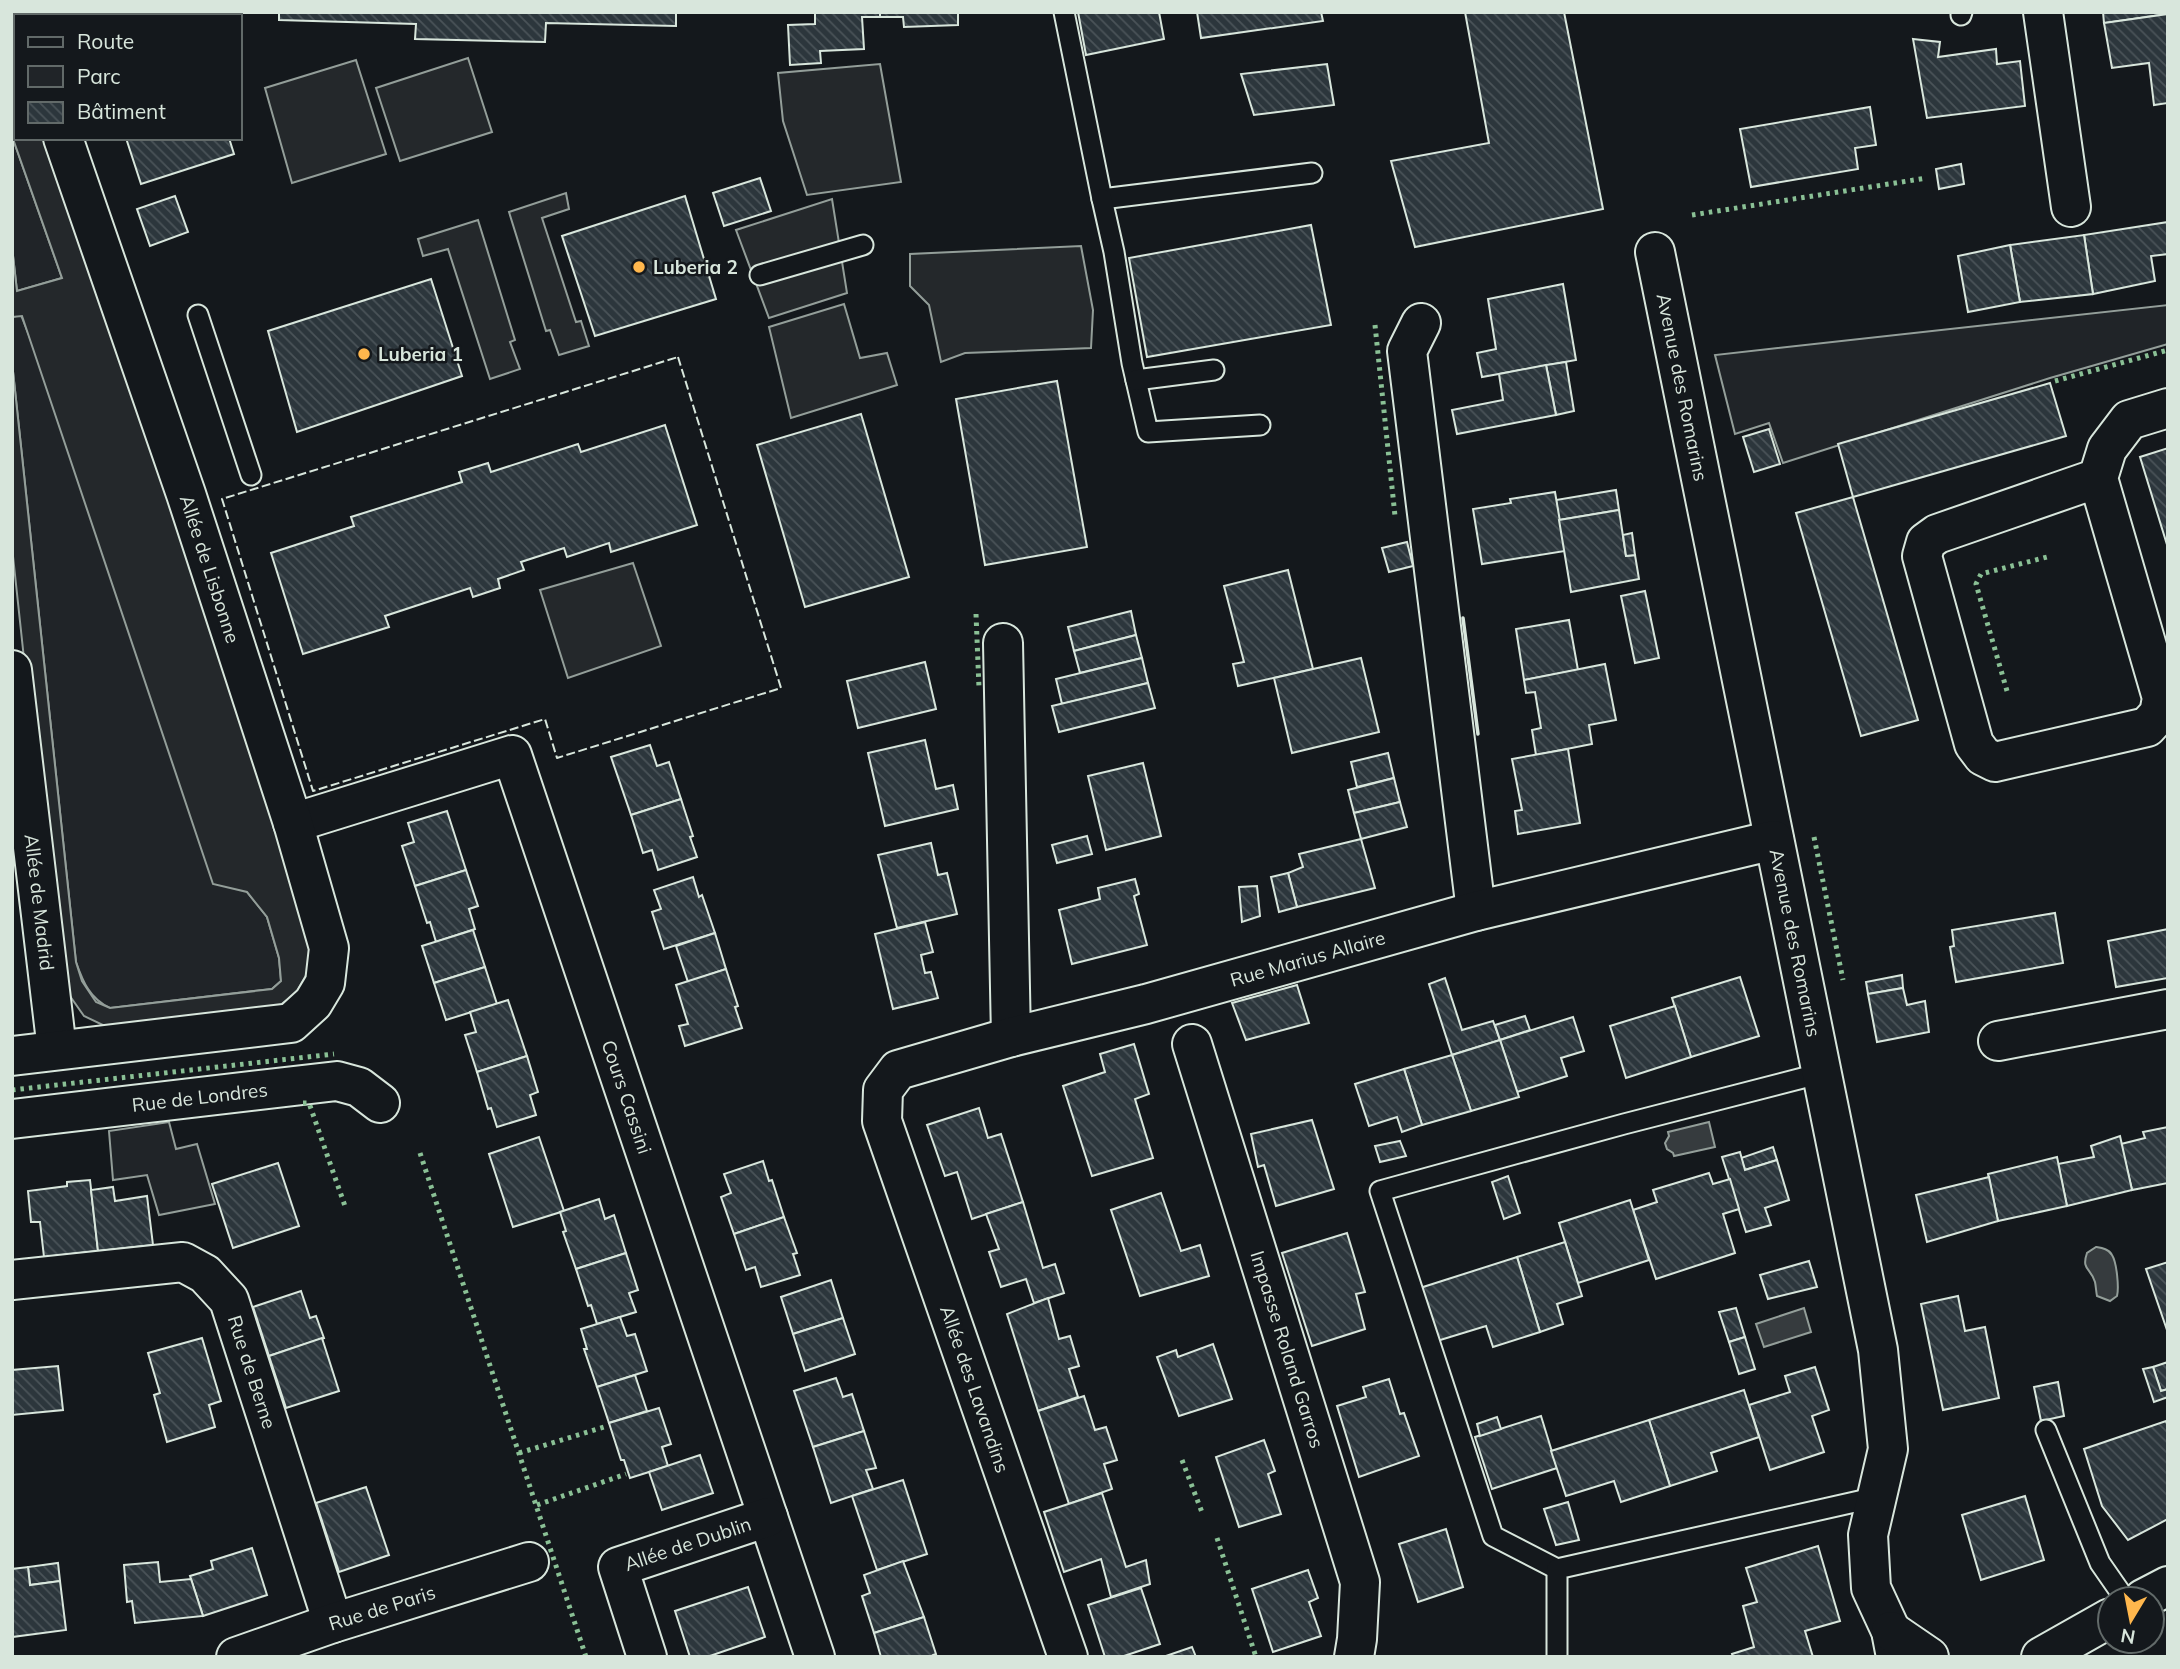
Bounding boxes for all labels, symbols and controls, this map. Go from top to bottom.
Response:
legend [14,14,242,140]
text: Route [77,28,134,54]
text: Parc [77,63,121,89]
text: Bâtiment [77,98,166,124]
place label: Luberia 2 [653,255,738,279]
marker: Luberia 2 [631,259,647,275]
street label: Avenue des Romarins [1652,291,1713,483]
place label: Luberia 1 [378,342,463,366]
marker: Luberia 1 [356,346,372,362]
street label: Allée de Lisbonne [175,492,245,646]
street label: Allée de Madrid [20,833,60,972]
street label: Avenue des Romarins [1765,847,1826,1039]
street label: Rue Marius Allaire [1227,925,1388,992]
street label: Cours Cassini [597,1037,657,1157]
street label: Rue de Londres [131,1077,269,1117]
street label: Impasse Roland Garros [1245,1248,1329,1451]
street label: Allée des Lavandins [935,1302,1015,1476]
street label: Rue de Berne [223,1312,282,1432]
street label: Allée de Dublin [621,1511,754,1576]
street label: Rue de Paris [326,1580,438,1636]
north arrow [2096,1585,2166,1655]
text: N [2119,1624,2137,1650]

